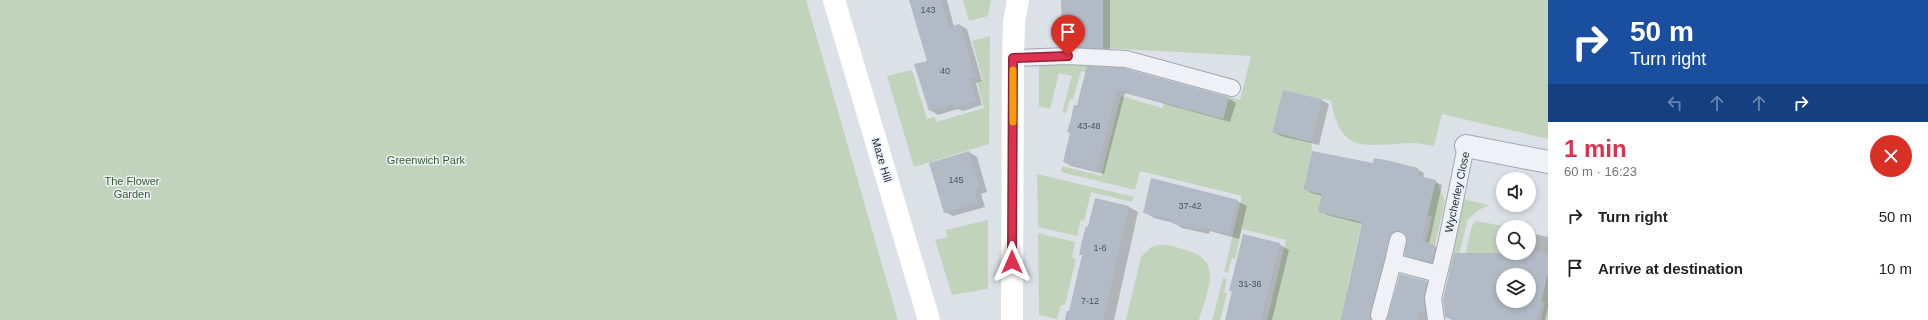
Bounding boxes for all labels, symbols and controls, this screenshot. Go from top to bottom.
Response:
house number: 143 [920,5,936,15]
pin [1051,15,1085,56]
icon: right [1564,16,1616,68]
text: 50 m [1630,16,1694,47]
icon: arrive [1057,21,1079,43]
text: Turn right [1630,49,1706,69]
house number: 40 [940,66,950,76]
icon: left [1664,92,1686,114]
icon: ahead [1706,92,1728,114]
icon: ahead [1748,92,1770,114]
icon: right [1790,92,1812,114]
house number: 43-48 [1077,121,1101,131]
text: 1 min [1564,135,1627,162]
button: close [1870,135,1912,177]
street label: Maze Hill [870,137,894,183]
street label: Wycherley Close [1443,150,1471,234]
park label: Greenwich Park [387,154,466,166]
text: 60 m · 16:23 [1564,164,1637,179]
map controls [1496,172,1536,308]
button: sound [1496,172,1536,212]
park label: The Flower Garden [104,175,160,200]
house number: 145 [948,175,964,185]
house number: 37-42 [1178,201,1202,211]
icon: right [1564,205,1586,227]
text: Turn right [1598,208,1668,225]
text: 50 m [1879,208,1912,225]
button: search [1496,220,1536,260]
position arrow [991,241,1033,283]
house number: 1-6 [1093,243,1107,253]
icon: arrive [1564,257,1586,279]
text: Arrive at destination [1598,260,1743,277]
text: 10 m [1879,260,1912,277]
button: layers [1496,268,1536,308]
house number: 31-36 [1238,279,1262,289]
house number: 7-12 [1081,296,1099,306]

